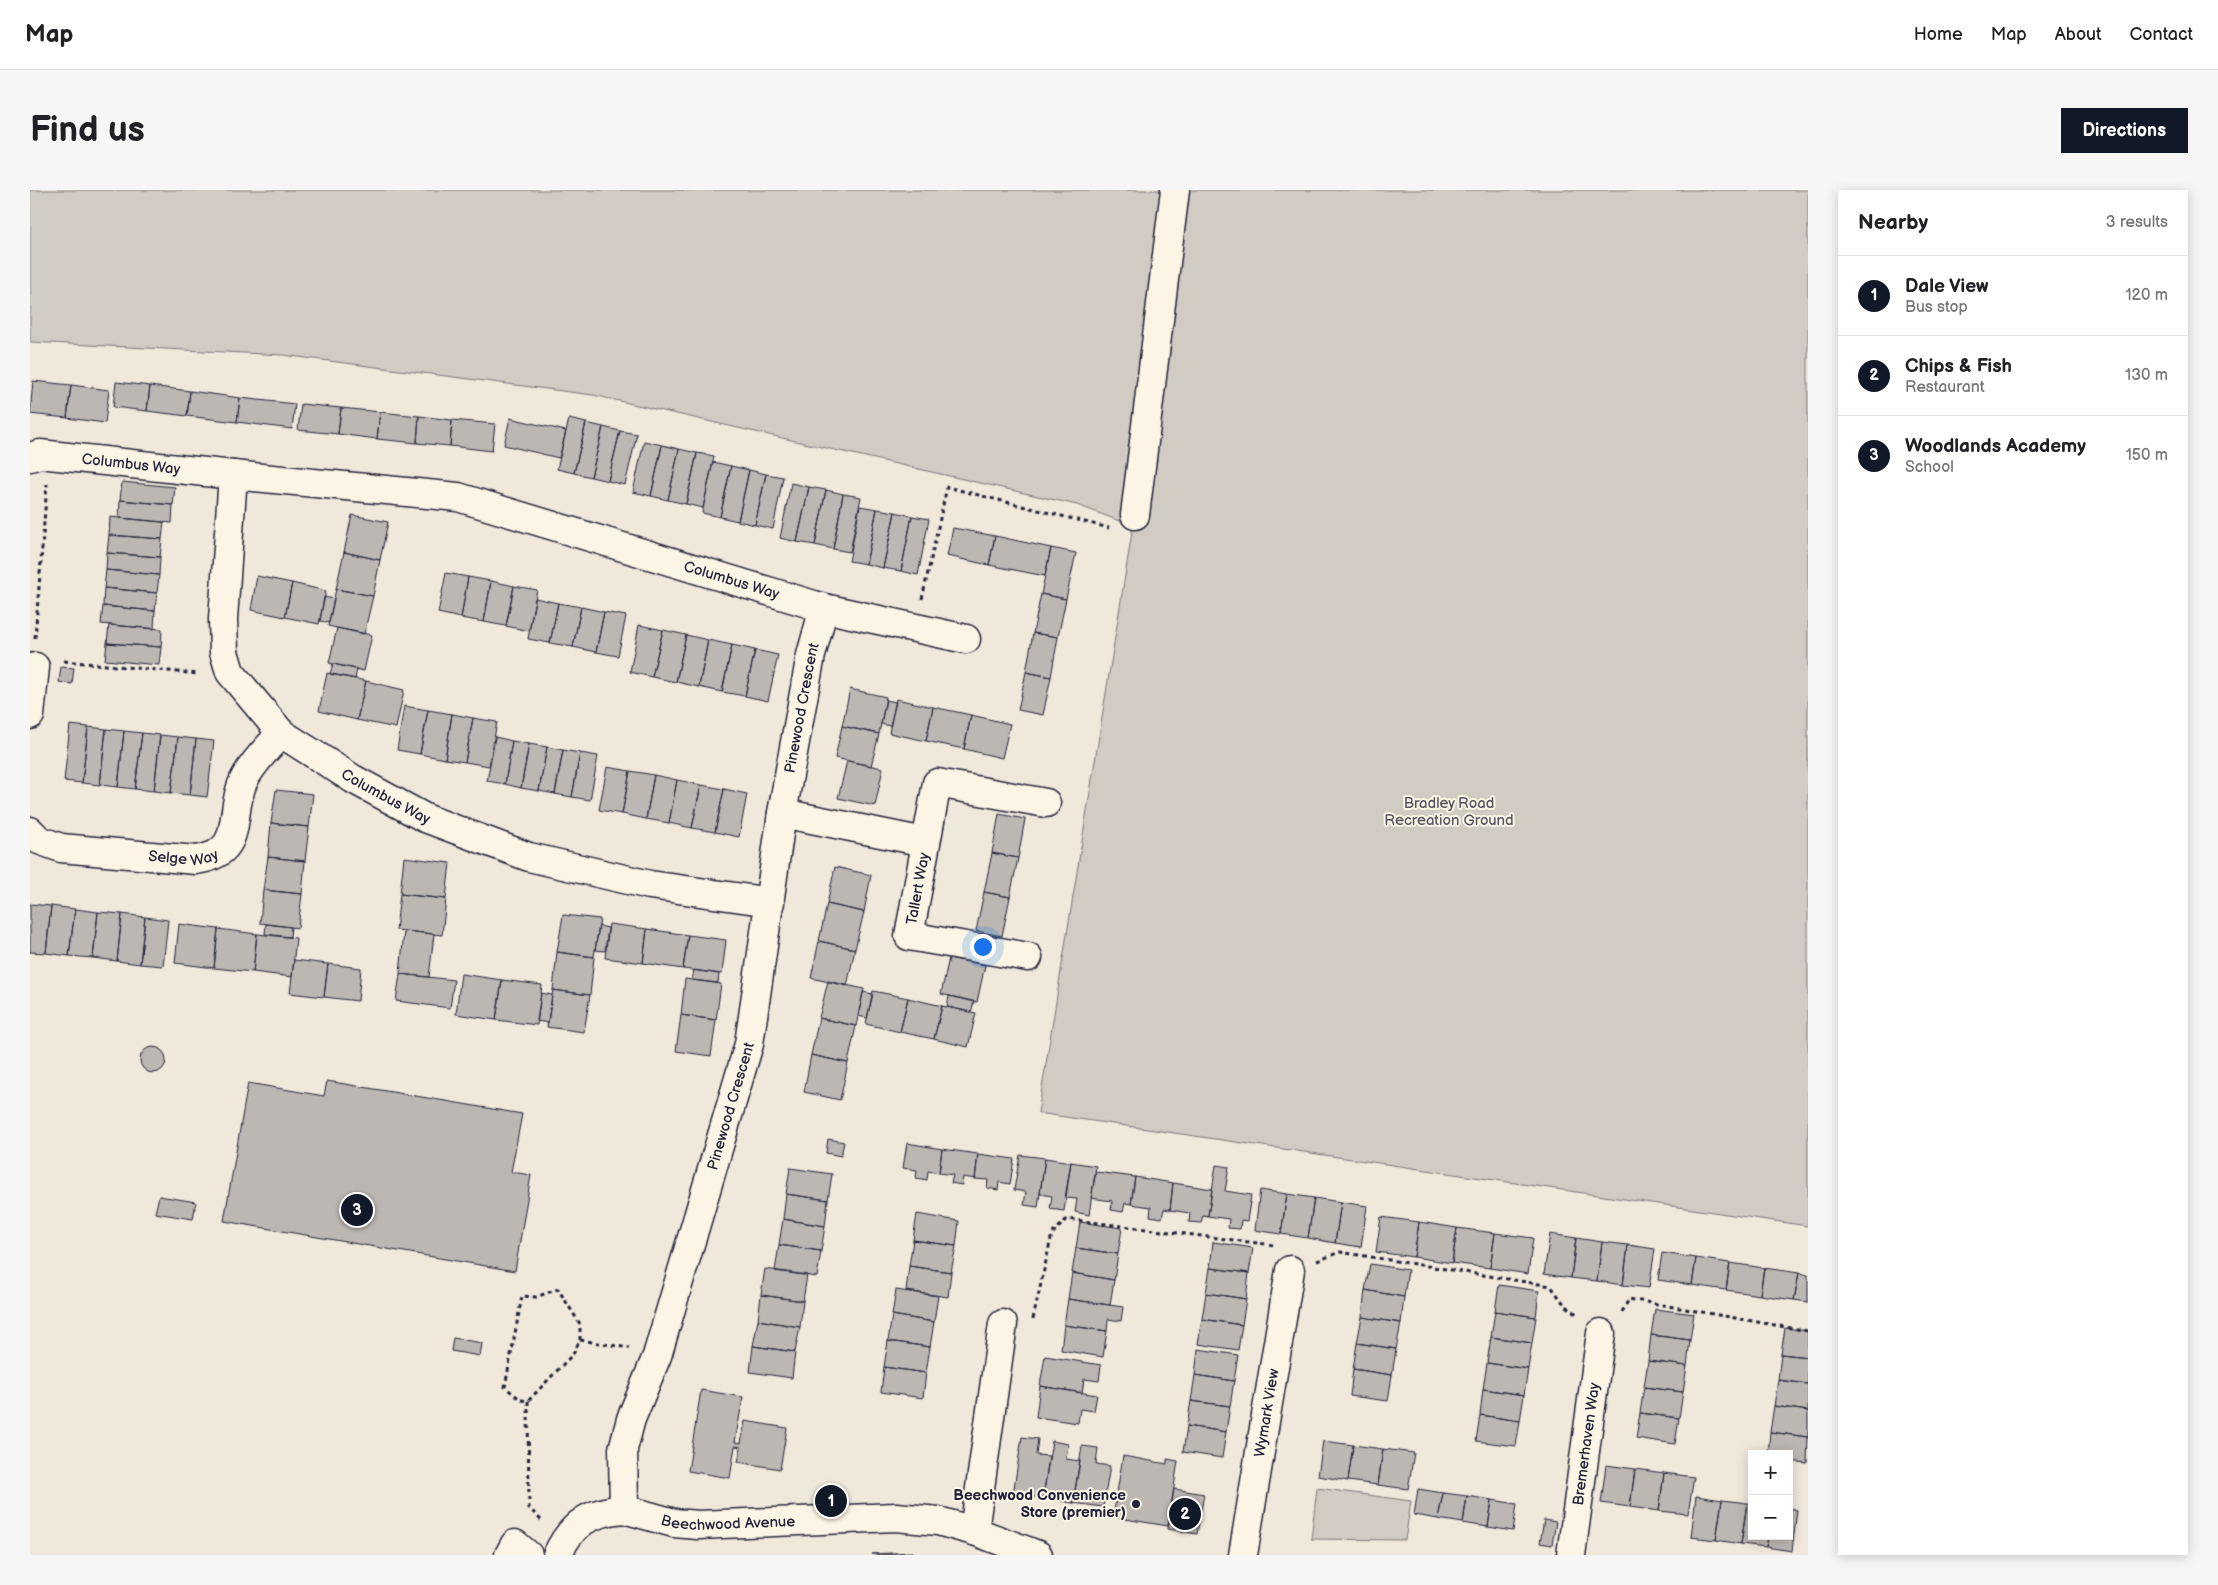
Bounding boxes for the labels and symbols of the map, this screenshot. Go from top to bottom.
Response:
street label: Columbus Way [81,450,181,479]
street label: Columbus Way [681,557,782,604]
street label: Pinewood Crescent [781,640,824,775]
street label: Columbus Way [337,765,433,829]
park label: Bradley Road Recreation Ground [1384,794,1514,830]
street label: Selge Way [147,845,222,871]
street label: Tallert Way [902,851,934,926]
your location [970,934,996,960]
street label: Pinewood Crescent [703,1040,759,1172]
pin: 3 [341,1191,373,1229]
street label: Wymark View [1250,1367,1284,1459]
street label: Bremerhaven Way [1569,1381,1604,1507]
pin: 1 [815,1482,847,1520]
place label: Beechwood Convenience Store (premier) [953,1486,1126,1522]
pin: 2 [1169,1495,1201,1533]
marker: Beechwood Convenience Store (premier) [1130,1498,1142,1510]
street label: Beechwood Avenue [659,1511,796,1535]

